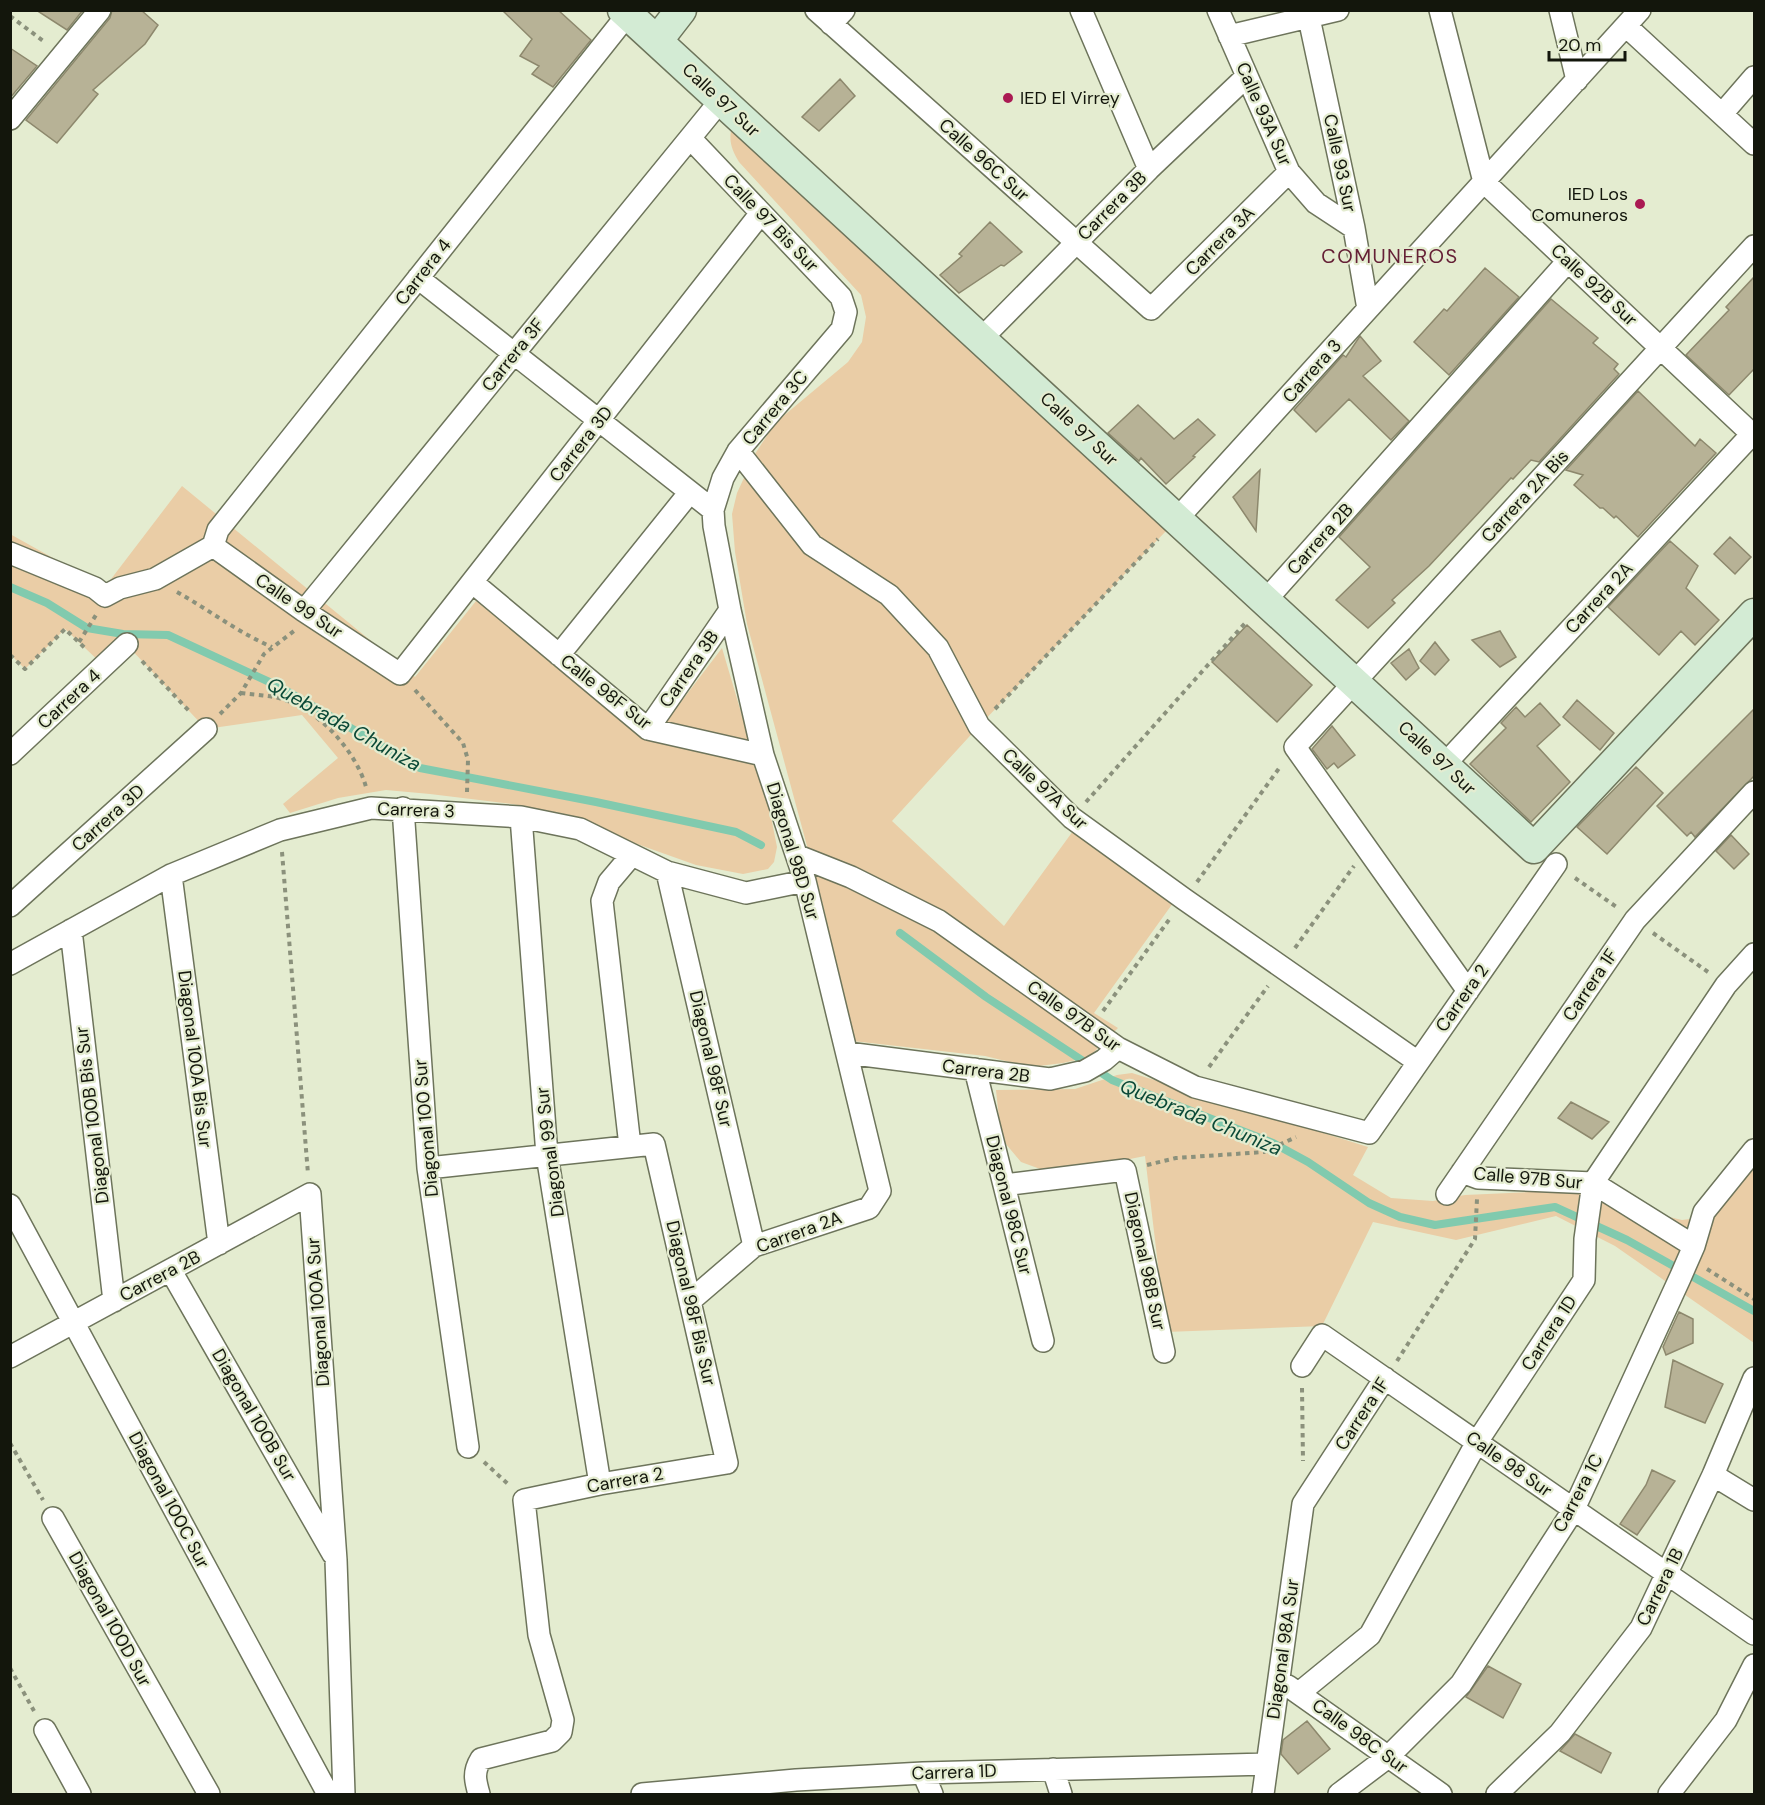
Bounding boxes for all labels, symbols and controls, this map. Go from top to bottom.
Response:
scale bar [1549,24,1626,62]
text: 20 m [1558,33,1601,57]
street label: Calle 97 Sur [677,58,765,143]
street label: Calle 93A Sur [1231,59,1298,170]
place label: IED El Virrey [1020,86,1120,110]
marker: IED El Virrey [1001,91,1015,105]
street label: Calle 93 Sur [1318,112,1362,215]
street label: Calle 96C Sur [934,113,1034,207]
street label: Carrera 3B [1072,166,1152,246]
street label: Calle 97 Bis Sur [718,169,824,277]
place label: IED Los Comuneros [1531,182,1628,227]
marker: IED Los Comuneros [1633,197,1647,211]
street label: Carrera 3A [1180,201,1260,281]
street label: Carrera 4 [390,234,457,310]
street label: Calle 92B Sur [1546,239,1643,332]
district label: COMUNEROS [1321,243,1459,269]
street label: Carrera 3F [476,313,550,397]
street label: Carrera 3 [1277,334,1347,408]
street label: Carrera 3C [737,365,813,450]
street label: Calle 97 Sur [1035,387,1123,472]
street label: Carrera 3D [544,401,618,487]
street label: Carrera 2A Bis [1476,444,1574,548]
street label: Carrera 2B [1282,498,1359,580]
street label: Carrera 2A [1560,557,1638,639]
street label: Calle 99 Sur [251,568,348,644]
street label: Carrera 3B [654,626,724,712]
street label: Calle 98F Sur [555,649,657,735]
street label: Carrera 4 [32,664,106,734]
water label: Quebrada Chuniza [262,671,426,777]
street label: Calle 97 Sur [1393,716,1481,801]
street label: Calle 97A Sur [997,743,1093,835]
street label: Carrera 3D [66,779,150,857]
street label: Diagonal 98D Sur [761,779,825,923]
street label: Carrera 3 [377,797,455,823]
street label: Carrera 1F [1557,944,1623,1026]
street label: Carrera 2 [1430,959,1494,1037]
street label: Diagonal 100A Bis Sur [172,969,218,1149]
street label: Calle 97B Sur [1022,975,1126,1057]
street label: Diagonal 98F Sur [684,988,738,1130]
street label: Diagonal 100B Bis Sur [69,1025,115,1205]
street label: Carrera 2B [941,1054,1031,1088]
street label: Diagonal 100 Sur [408,1058,444,1198]
water label: Quebrada Chuniza [1116,1073,1286,1161]
street label: Diagonal 99 Sur [530,1085,570,1218]
street label: Diagonal 98C Sur [980,1133,1038,1278]
street label: Calle 97B Sur [1473,1161,1584,1195]
street label: Diagonal 98B Sur [1119,1190,1171,1333]
street label: Carrera 2A [753,1205,845,1259]
street label: Diagonal 98F Bis Sur [660,1218,722,1388]
street label: Diagonal 100A Sur [301,1236,335,1387]
street label: Carrera 2B [115,1245,205,1307]
street label: Carrera 1D [1516,1291,1582,1375]
street label: Diagonal 100B Sur [206,1344,302,1486]
street label: Carrera 1F [1329,1373,1395,1455]
street label: Calle 98 Sur [1461,1426,1557,1503]
street label: Diagonal 100C Sur [123,1428,215,1573]
street label: Carrera 1C [1547,1449,1609,1536]
street label: Carrera 2 [585,1461,665,1499]
street label: Carrera 1B [1631,1544,1689,1630]
street label: Diagonal 100D Sur [63,1547,157,1691]
street label: Diagonal 98A Sur [1261,1577,1305,1721]
street label: Calle 98C Sur [1307,1693,1413,1779]
street label: Carrera 1D [911,1759,997,1785]

